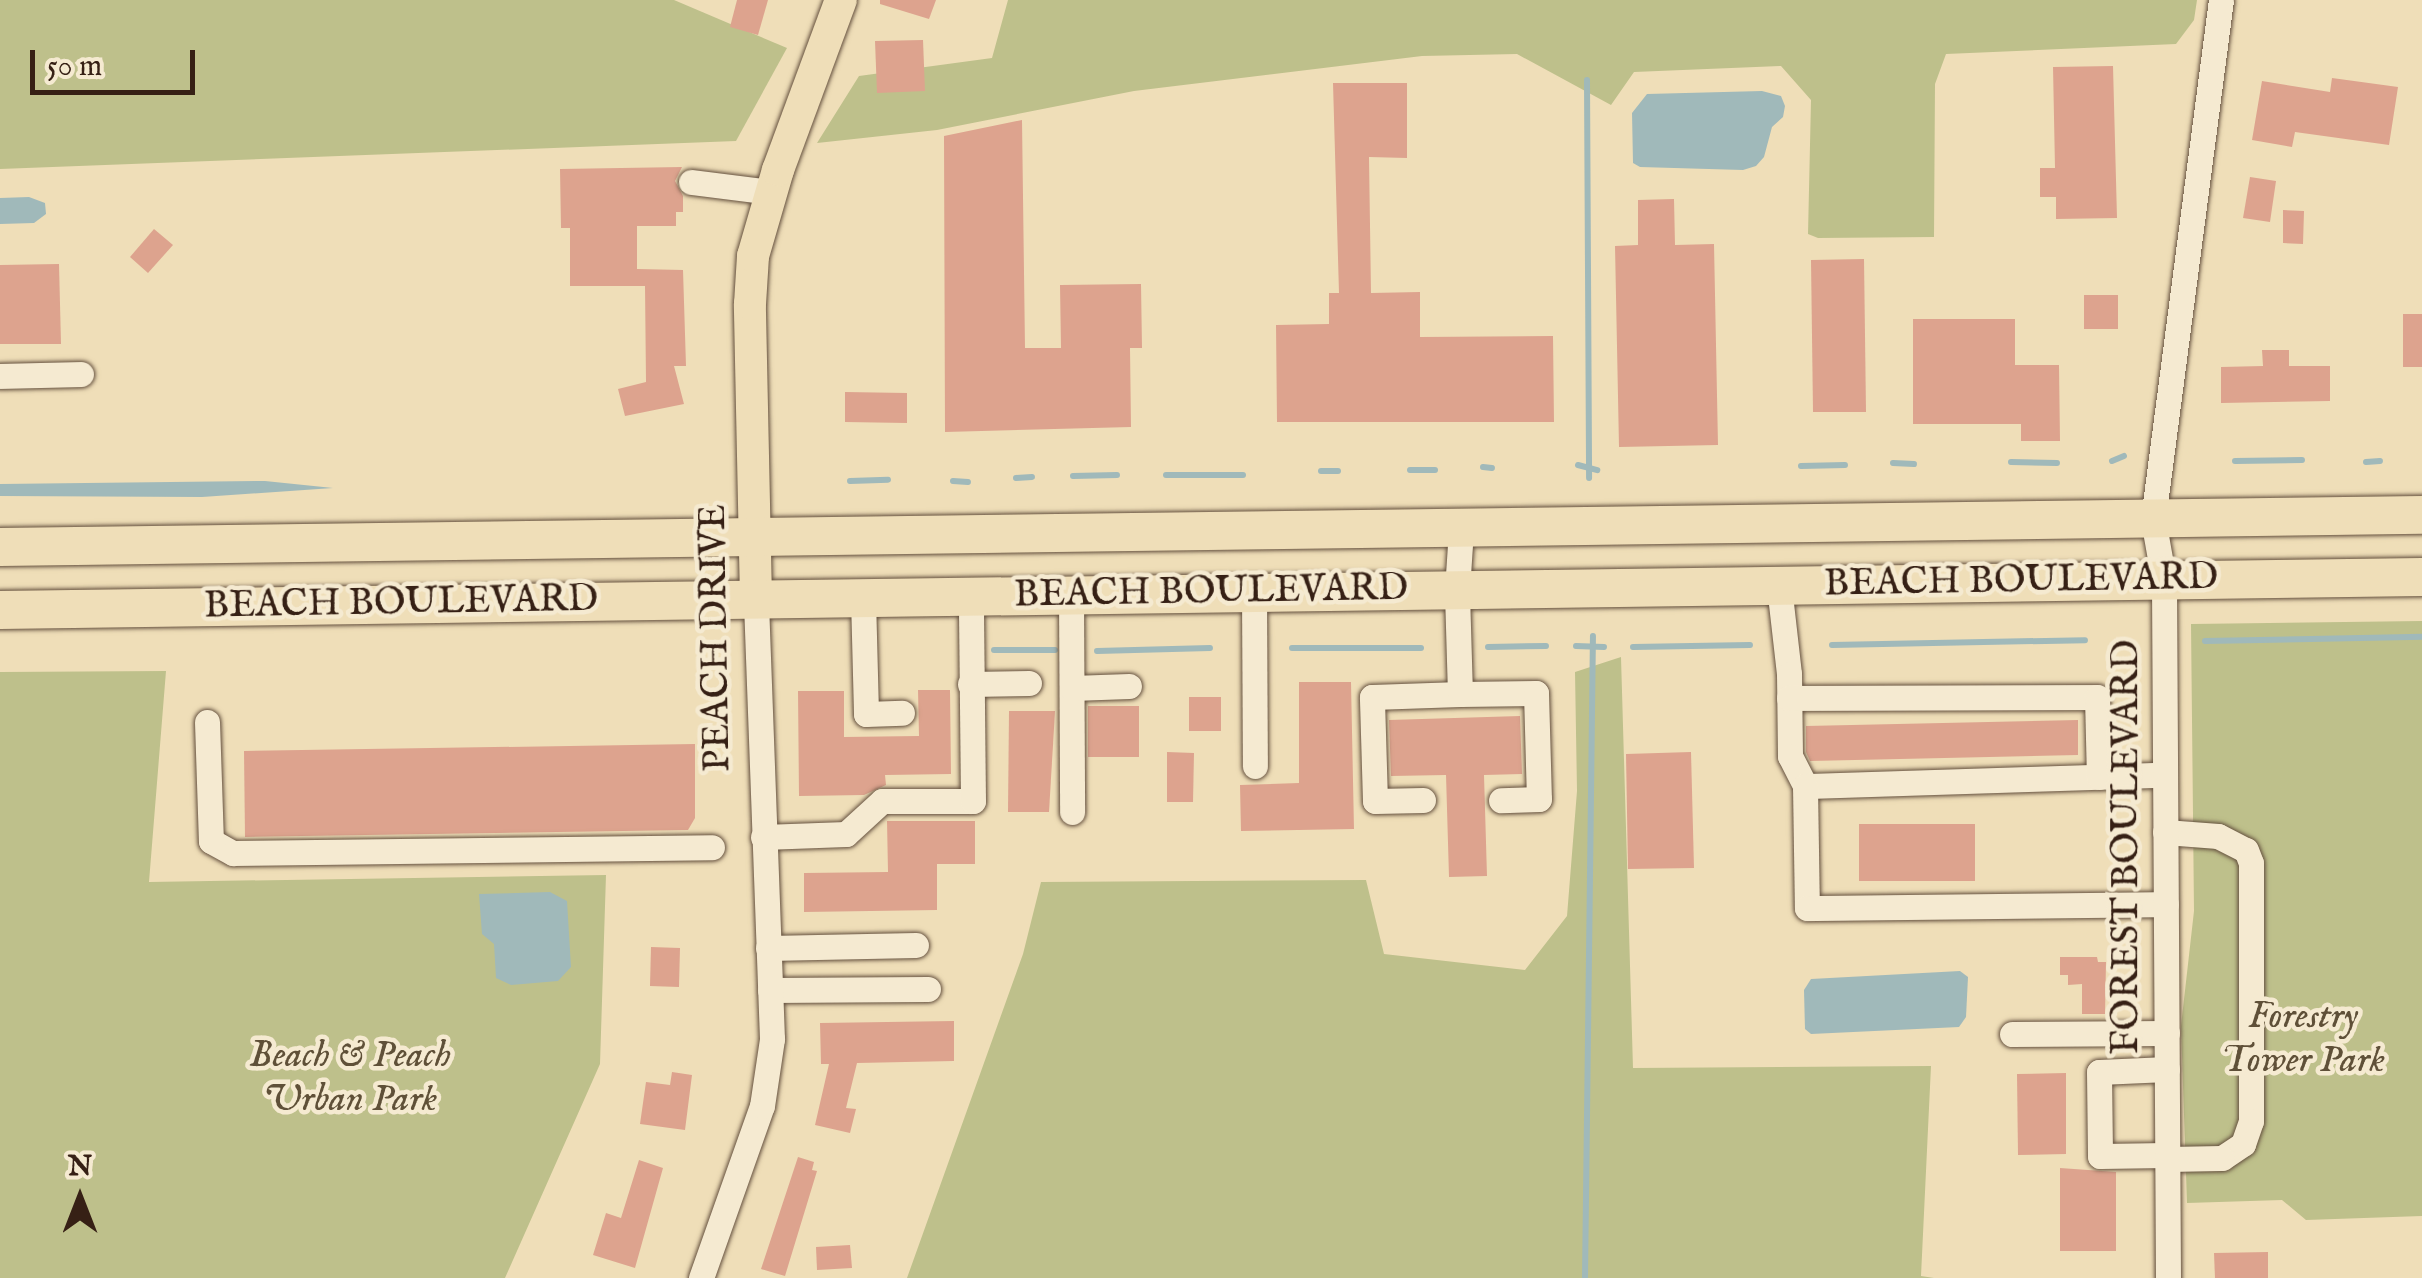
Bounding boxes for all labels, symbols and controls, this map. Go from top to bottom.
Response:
scale bar [35,30,200,92]
text: 50 m [47,48,102,86]
street label: PEACH DRIVE [692,504,742,772]
street label: BEACH BOULEVARD [1824,556,2218,608]
street label: BEACH BOULEVARD [1014,567,1408,619]
street label: BEACH BOULEVARD [204,578,598,630]
street label: FOREST BOULEVARD [2105,639,2151,1055]
park label: Forestry Tower Park [2221,995,2385,1084]
park label: Beach & Peach Urban Park [249,1034,451,1124]
north arrow [30,1148,130,1248]
text: N [68,1150,92,1185]

